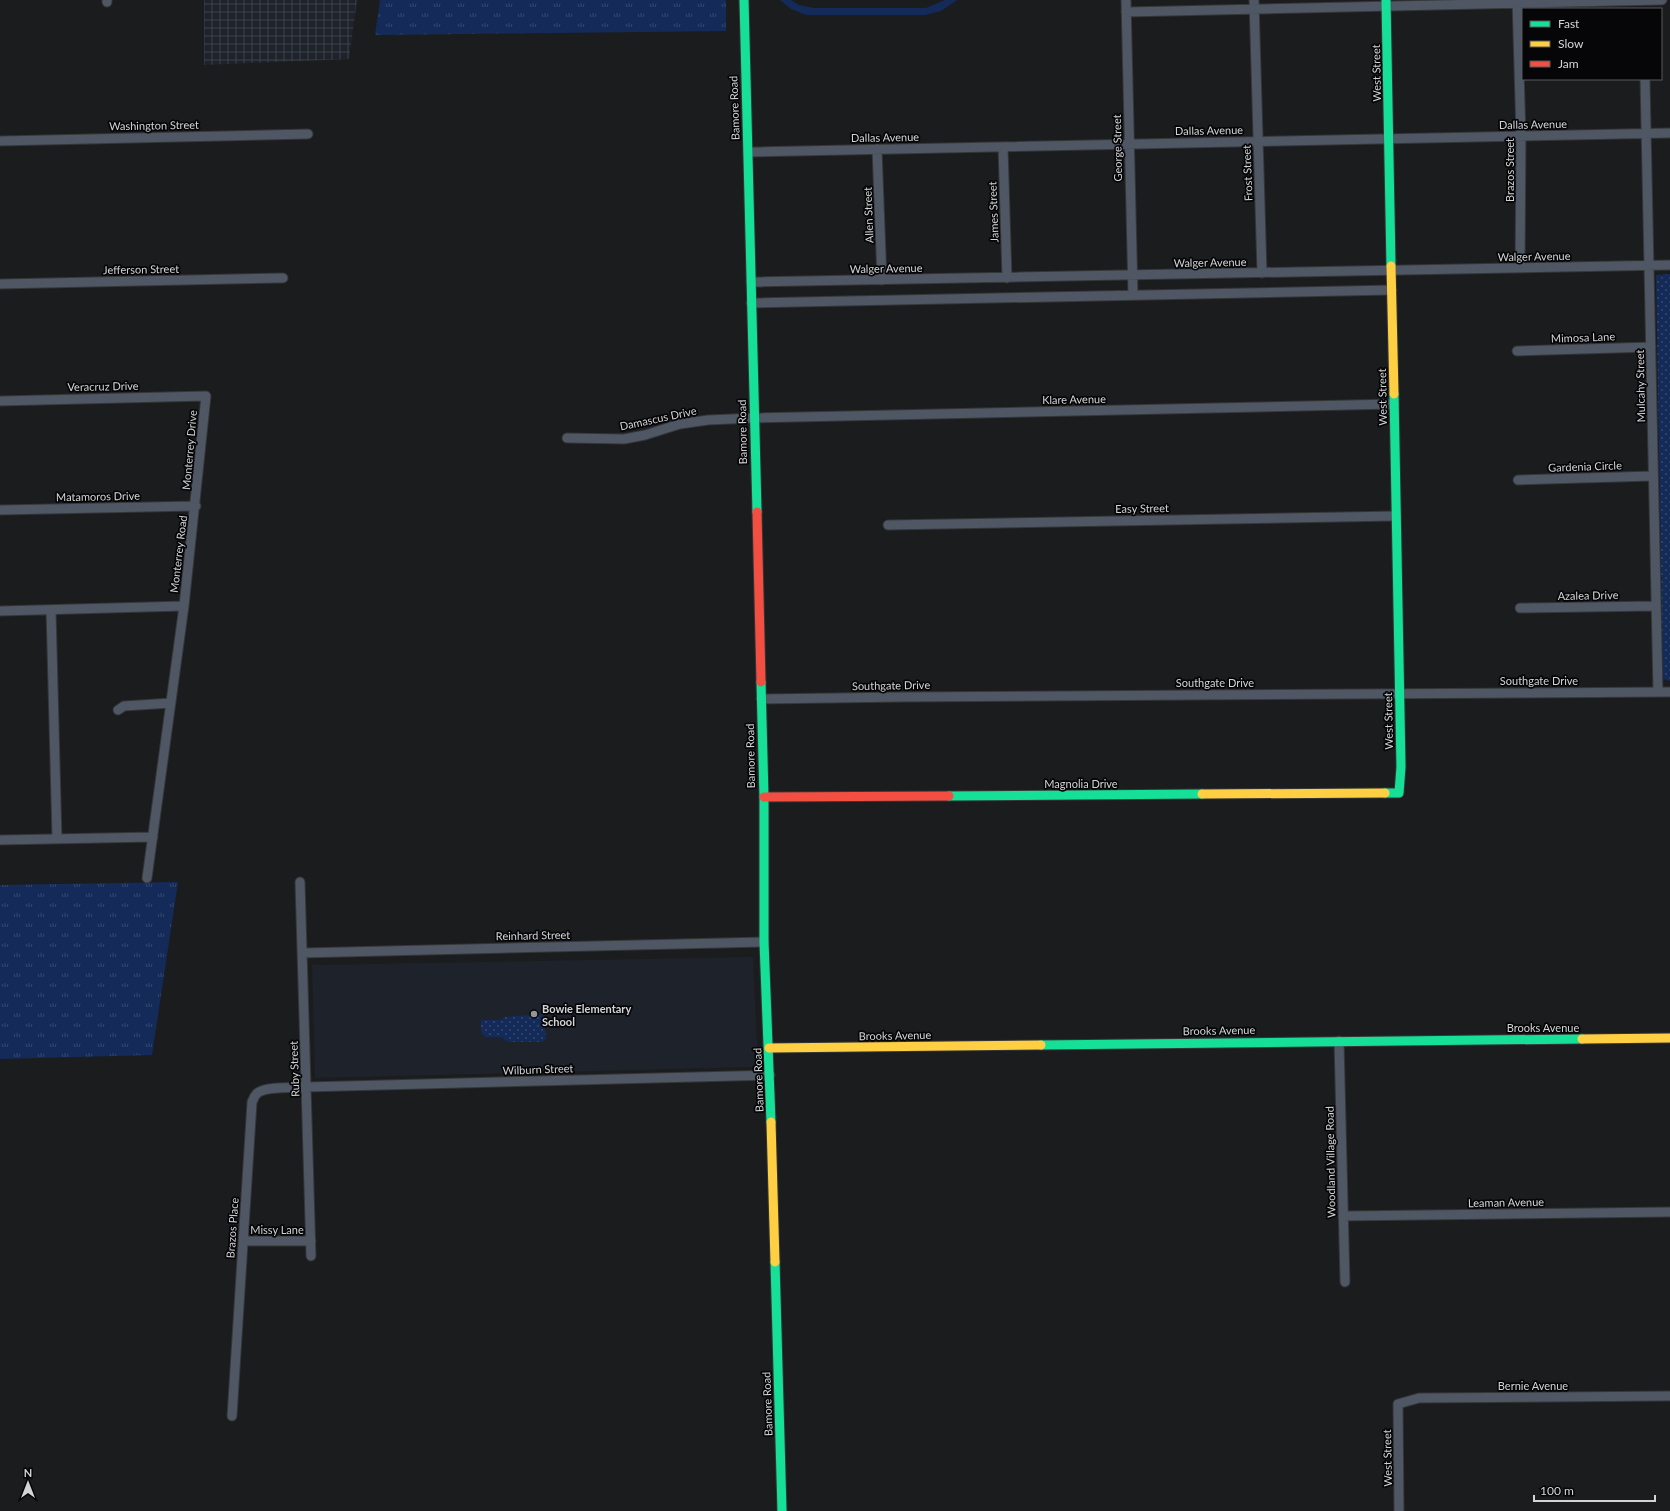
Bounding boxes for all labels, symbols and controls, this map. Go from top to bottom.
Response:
legend [1522,8,1662,80]
text: Fast [1558,16,1580,31]
text: Slow [1558,36,1584,51]
street label: West Street [1369,44,1383,102]
text: Jam [1558,56,1579,71]
street label: Bamore Road [726,76,742,140]
street label: George Street [1110,114,1124,182]
street label: Dallas Avenue [1499,117,1567,131]
street label: Washington Street [109,118,199,132]
street label: Dallas Avenue [1175,123,1243,137]
street label: Dallas Avenue [851,130,919,144]
street label: Brazos Street [1503,138,1516,202]
street label: Frost Street [1240,145,1254,201]
street label: James Street [985,181,1001,243]
street label: Allen Street [861,187,875,243]
street label: Walger Avenue [1497,249,1571,263]
street label: Walger Avenue [1173,255,1247,269]
street label: Walger Avenue [849,261,923,275]
street label: Jefferson Street [103,262,179,276]
street label: Mimosa Lane [1551,329,1615,345]
street label: Mulcahy Street [1633,349,1647,422]
street label: West Street [1375,368,1389,426]
street label: Veracruz Drive [67,379,139,393]
street label: Klare Avenue [1042,392,1106,406]
street label: Bamore Road [735,400,749,464]
street label: Damascus Drive [618,403,698,432]
street label: Monterrey Drive [179,409,199,490]
street label: Gardenia Circle [1548,458,1622,474]
street label: Matamoros Drive [56,489,140,503]
street label: Easy Street [1115,501,1169,515]
street label: Monterrey Road [167,514,189,594]
street label: Azalea Drive [1557,588,1619,602]
street label: Southgate Drive [1500,674,1578,687]
street label: Southgate Drive [1176,676,1254,689]
street label: Southgate Drive [852,678,930,692]
street label: West Street [1381,692,1395,750]
street label: Bamore Road [743,724,757,788]
street label: Magnolia Drive [1044,777,1118,790]
street label: Reinhard Street [496,928,570,942]
place label: Bowie Elementary School [542,1002,631,1028]
marker: Bowie Elementary School [529,1009,539,1019]
street label: Brooks Avenue [1507,1021,1579,1034]
street label: Brooks Avenue [1183,1023,1256,1037]
street label: Brooks Avenue [859,1028,932,1042]
street label: Ruby Street [287,1041,301,1097]
street label: Bamore Road [750,1048,766,1112]
street label: Wilburn Street [502,1061,574,1077]
street label: Woodland Village Road [1323,1106,1337,1218]
street label: Leaman Avenue [1468,1195,1544,1209]
street label: Brazos Place [223,1197,241,1259]
street label: Missy Lane [250,1223,304,1236]
street label: Bamore Road [759,1372,775,1436]
street label: Bernie Avenue [1498,1379,1568,1392]
street label: West Street [1380,1429,1394,1487]
north arrow [8,1463,48,1503]
text: N [24,1466,32,1479]
scale bar [1534,1477,1655,1503]
text: 100 m [1540,1483,1574,1498]

